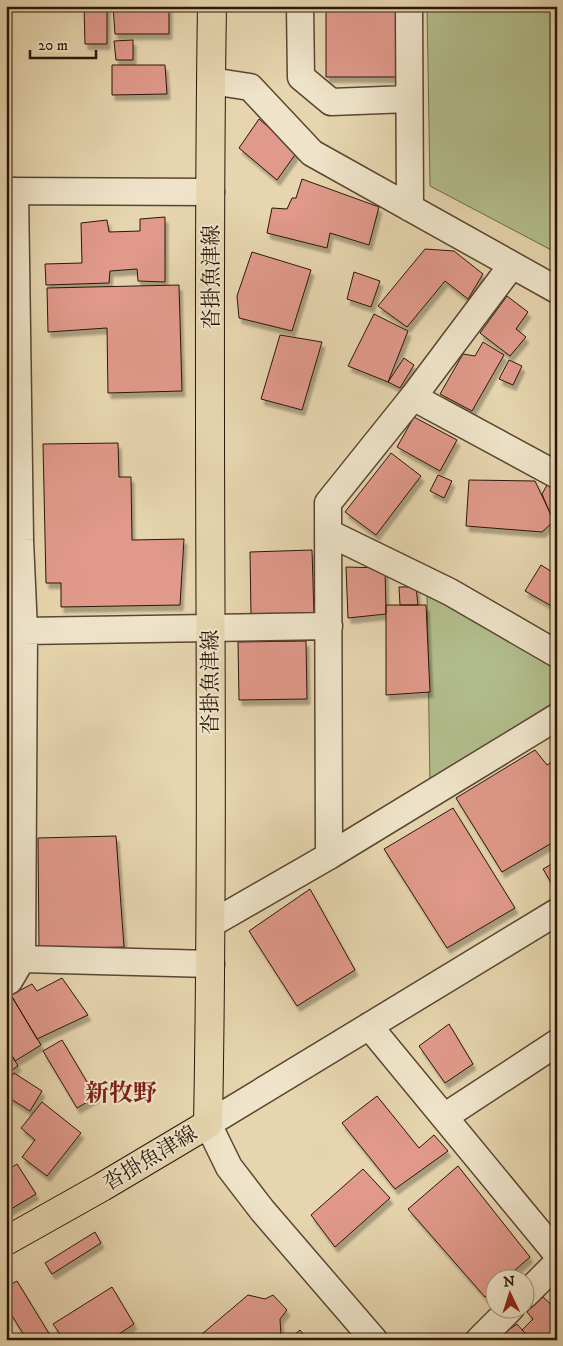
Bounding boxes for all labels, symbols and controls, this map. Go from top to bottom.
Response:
scale bar [30,28,96,60]
text: 20 m [38,36,68,55]
street label: 沓掛魚津線 [199,225,225,330]
street label: 沓掛魚津線 [198,630,224,735]
district label: 新牧野 [85,1079,157,1109]
street label: 沓掛魚津線 [99,1121,202,1197]
north arrow [486,1268,536,1318]
text: N [503,1273,516,1291]

